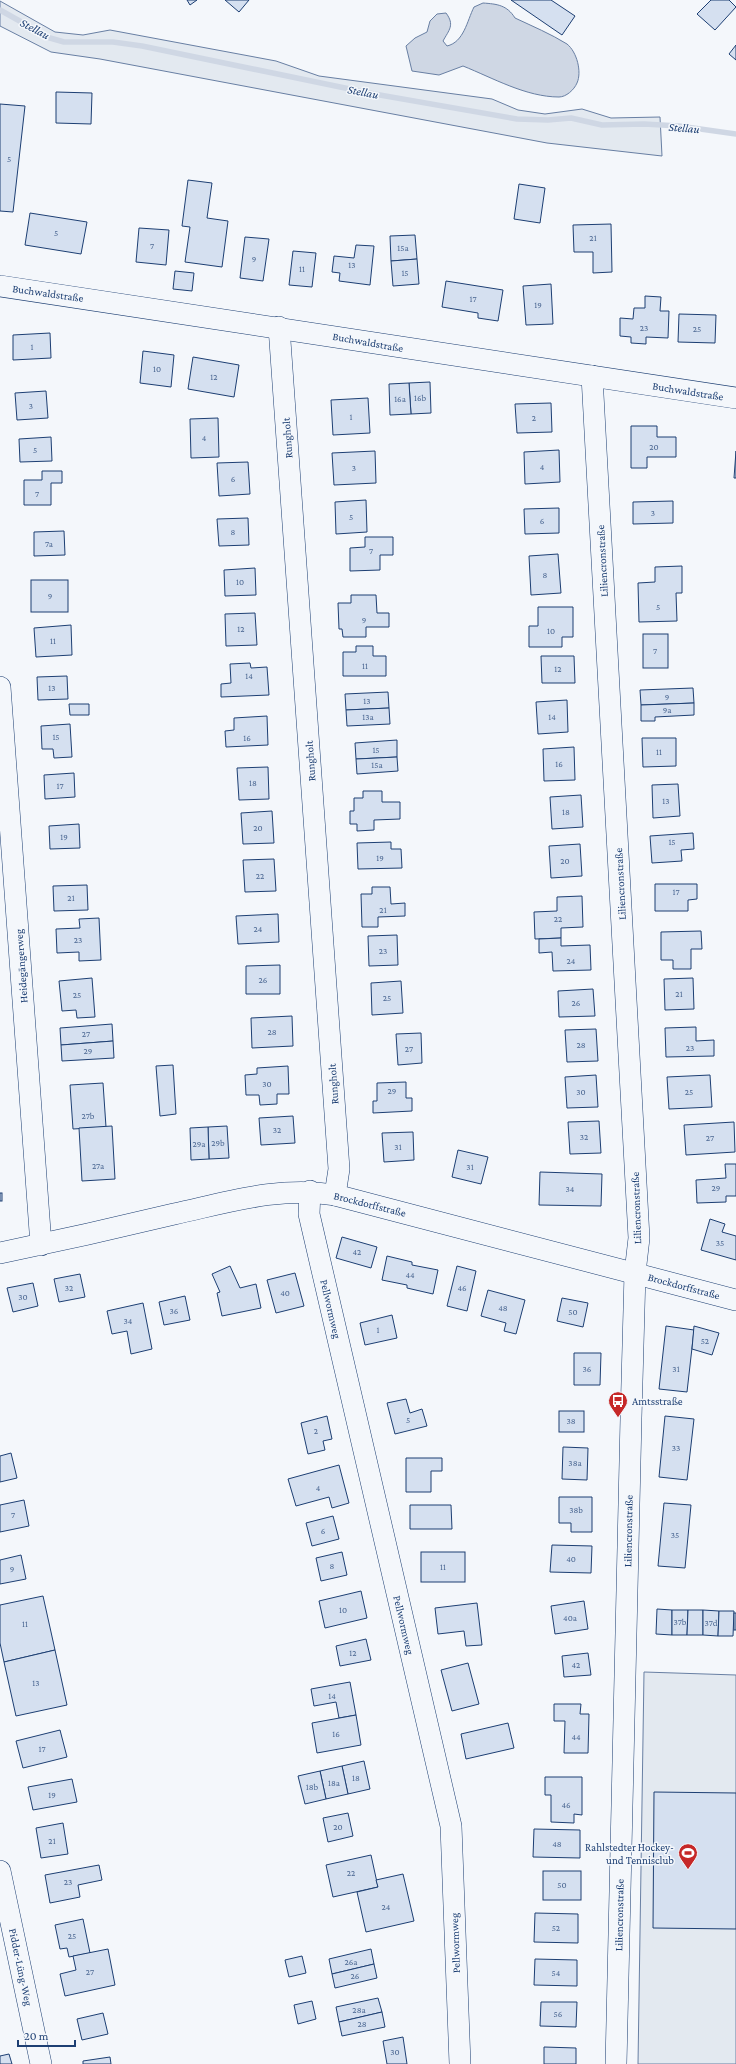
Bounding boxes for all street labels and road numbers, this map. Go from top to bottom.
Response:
street label: Buchwaldstraße [12,282,85,304]
street label: Buchwaldstraße [332,330,405,354]
street label: Buchwaldstraße [652,379,725,403]
street label: Rungholt [280,417,295,459]
street label: Liliencronstraße [594,524,610,597]
street label: Rungholt [303,740,318,782]
street label: Liliencronstraße [612,847,628,920]
street label: Heidegängerweg [12,928,31,1003]
street label: Rungholt [326,1063,341,1105]
street label: Liliencronstraße [629,1172,643,1244]
street label: Brockdorffstraße [333,1189,408,1219]
street label: Brockdorffstraße [647,1271,722,1301]
street label: Pellwormweg [317,1278,344,1341]
street label: Liliencronstraße [621,1495,635,1567]
street label: Pellwormweg [390,1594,417,1657]
street label: Liliencronstraße [612,1879,626,1951]
street label: Pellwormweg [448,1912,463,1973]
street label: Pidder-Lüng-Weg [6,1927,35,2008]

